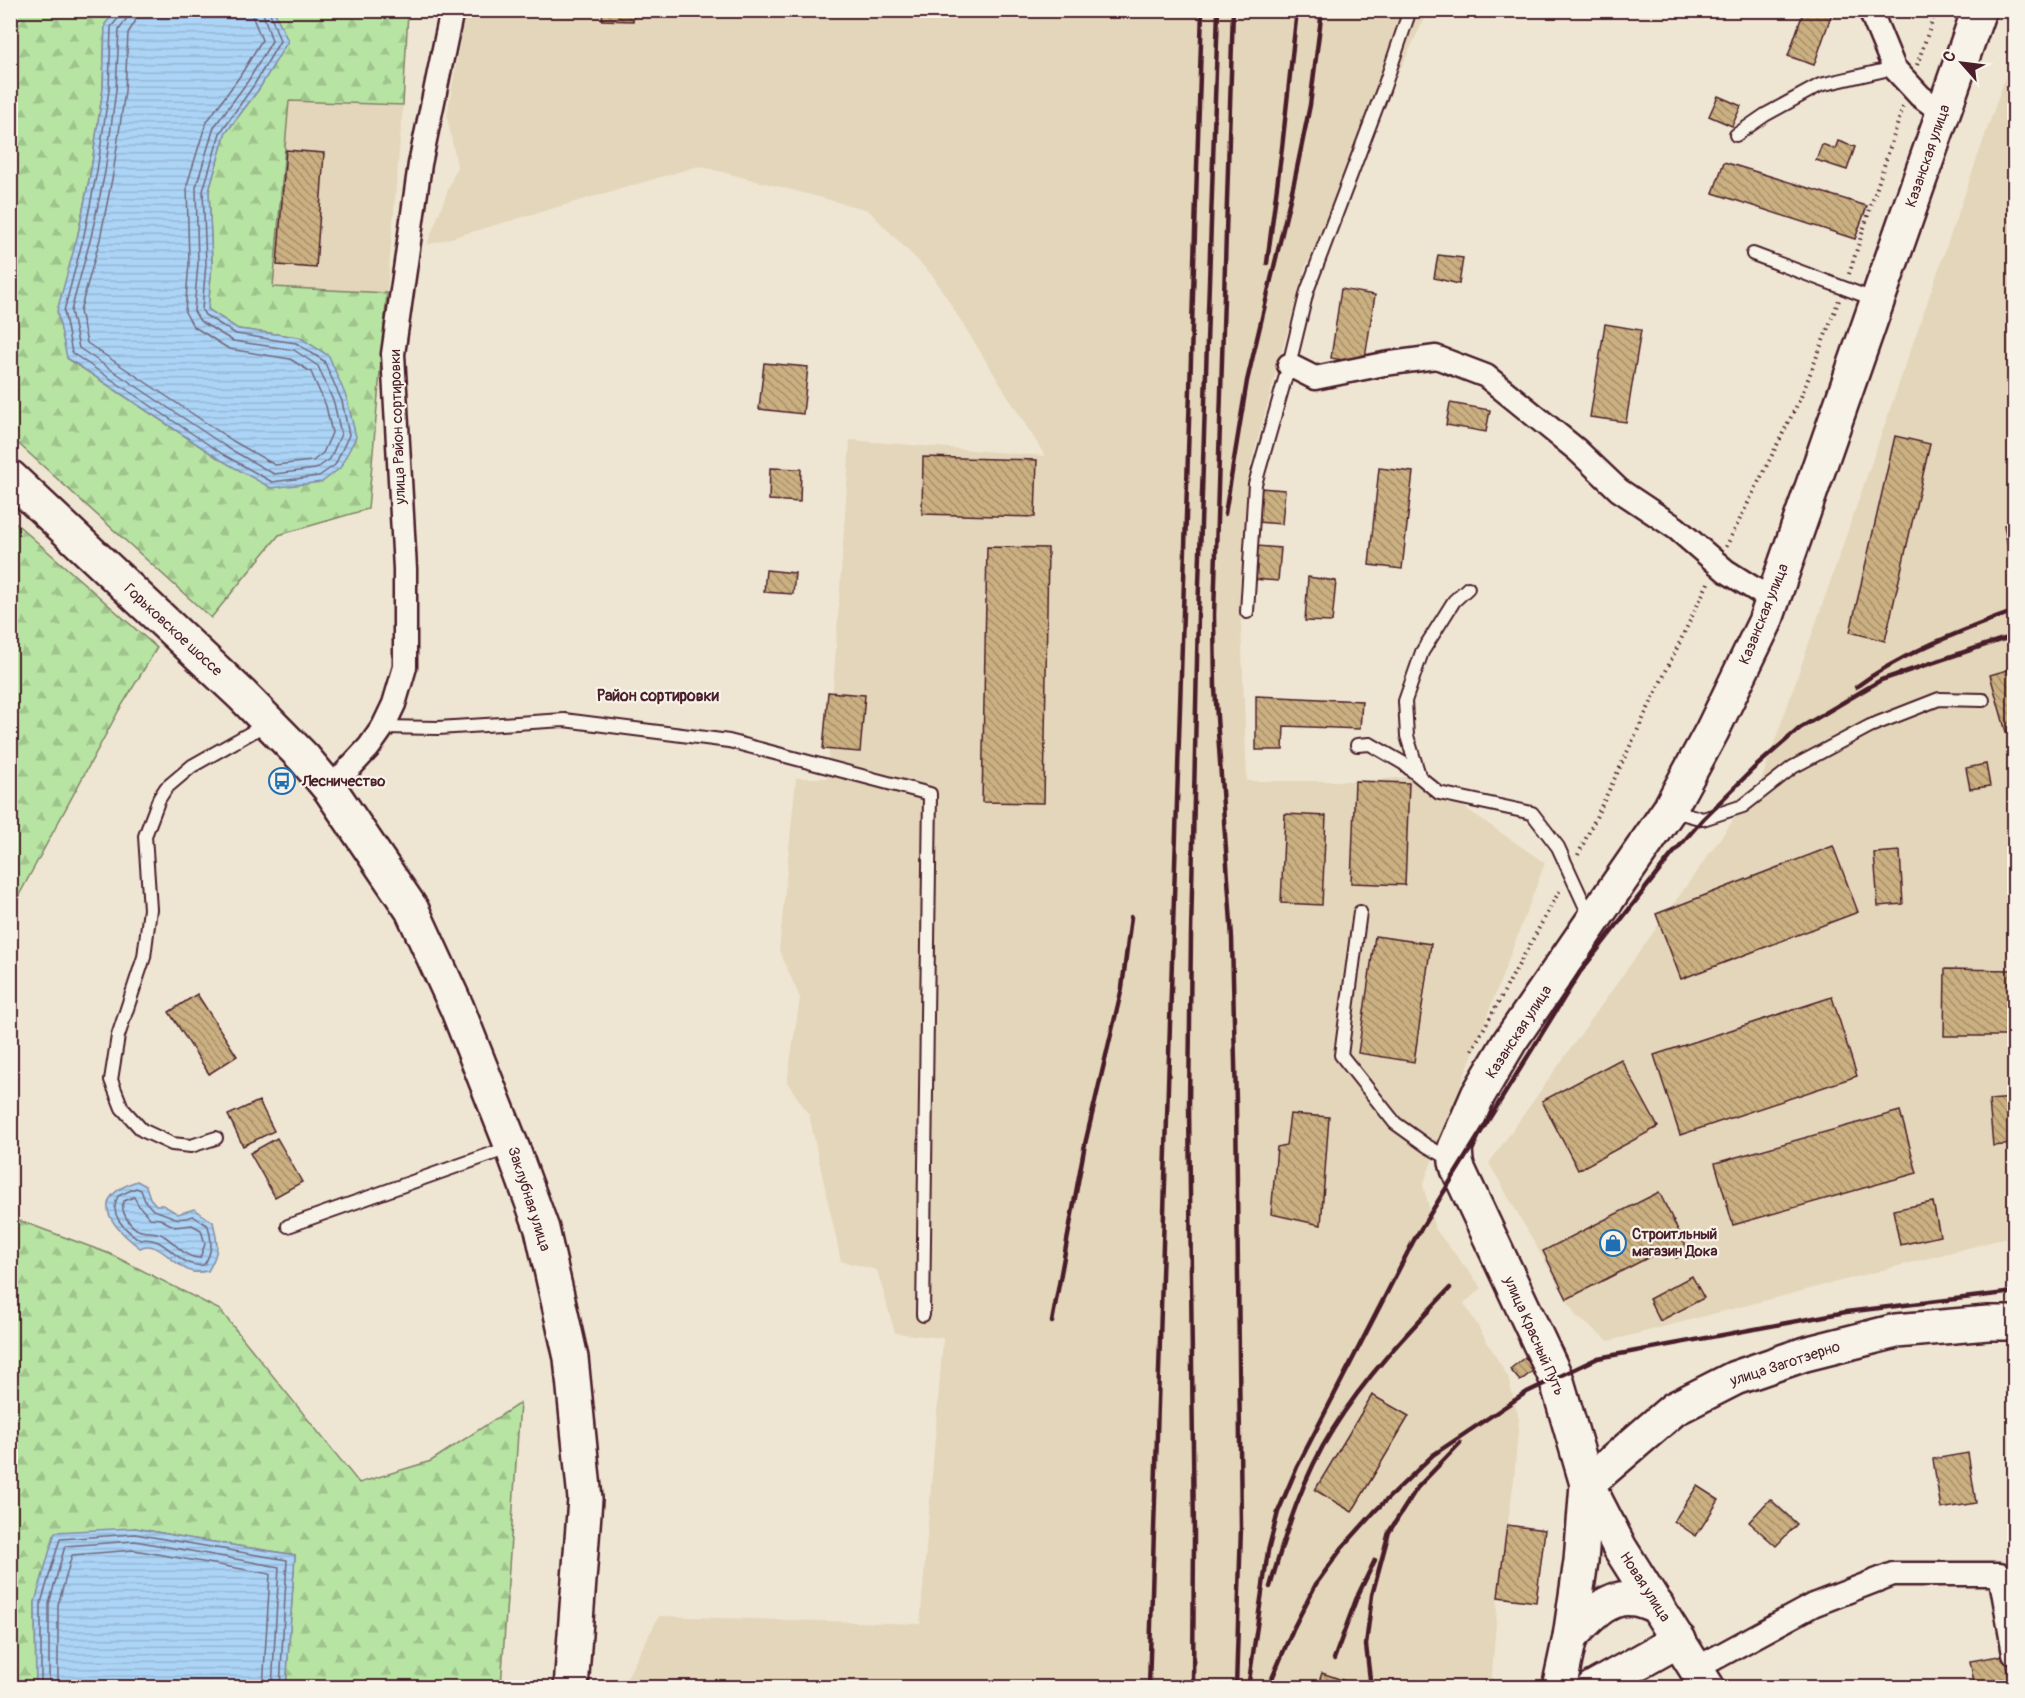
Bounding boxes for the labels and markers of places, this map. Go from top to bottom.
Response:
bus stop icon: Лесничество [267,766,297,796]
place label: Лесничество [301,772,385,791]
place label: Строитльный магазин Дока [1632,1225,1717,1261]
shop icon: Строитльный магазин Дока [1598,1228,1628,1258]

